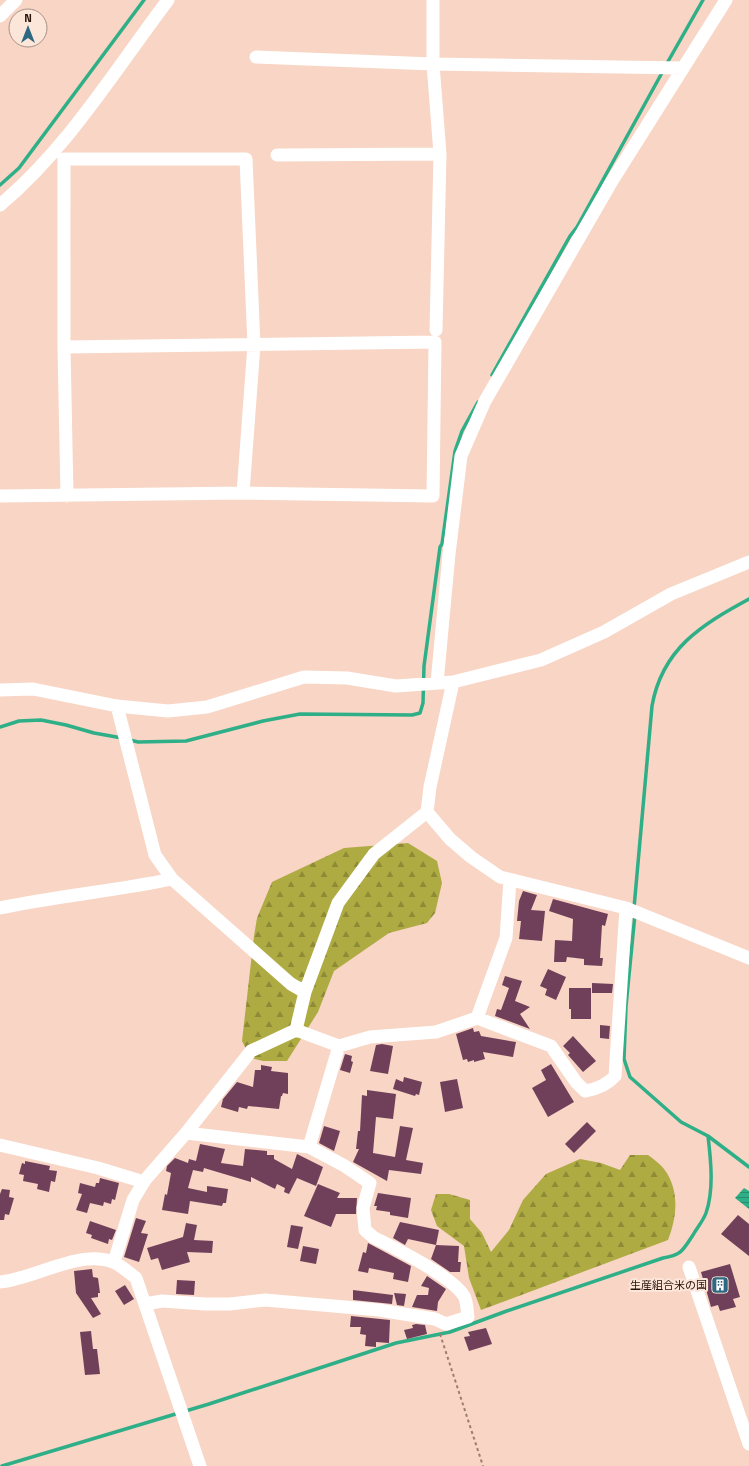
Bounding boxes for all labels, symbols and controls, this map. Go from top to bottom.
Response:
north arrow [8,8,48,48]
text: N [24,10,32,26]
building icon: 生産組合米の国 [710,1275,730,1295]
place label: 生産組合米の国 [630,1277,707,1293]

